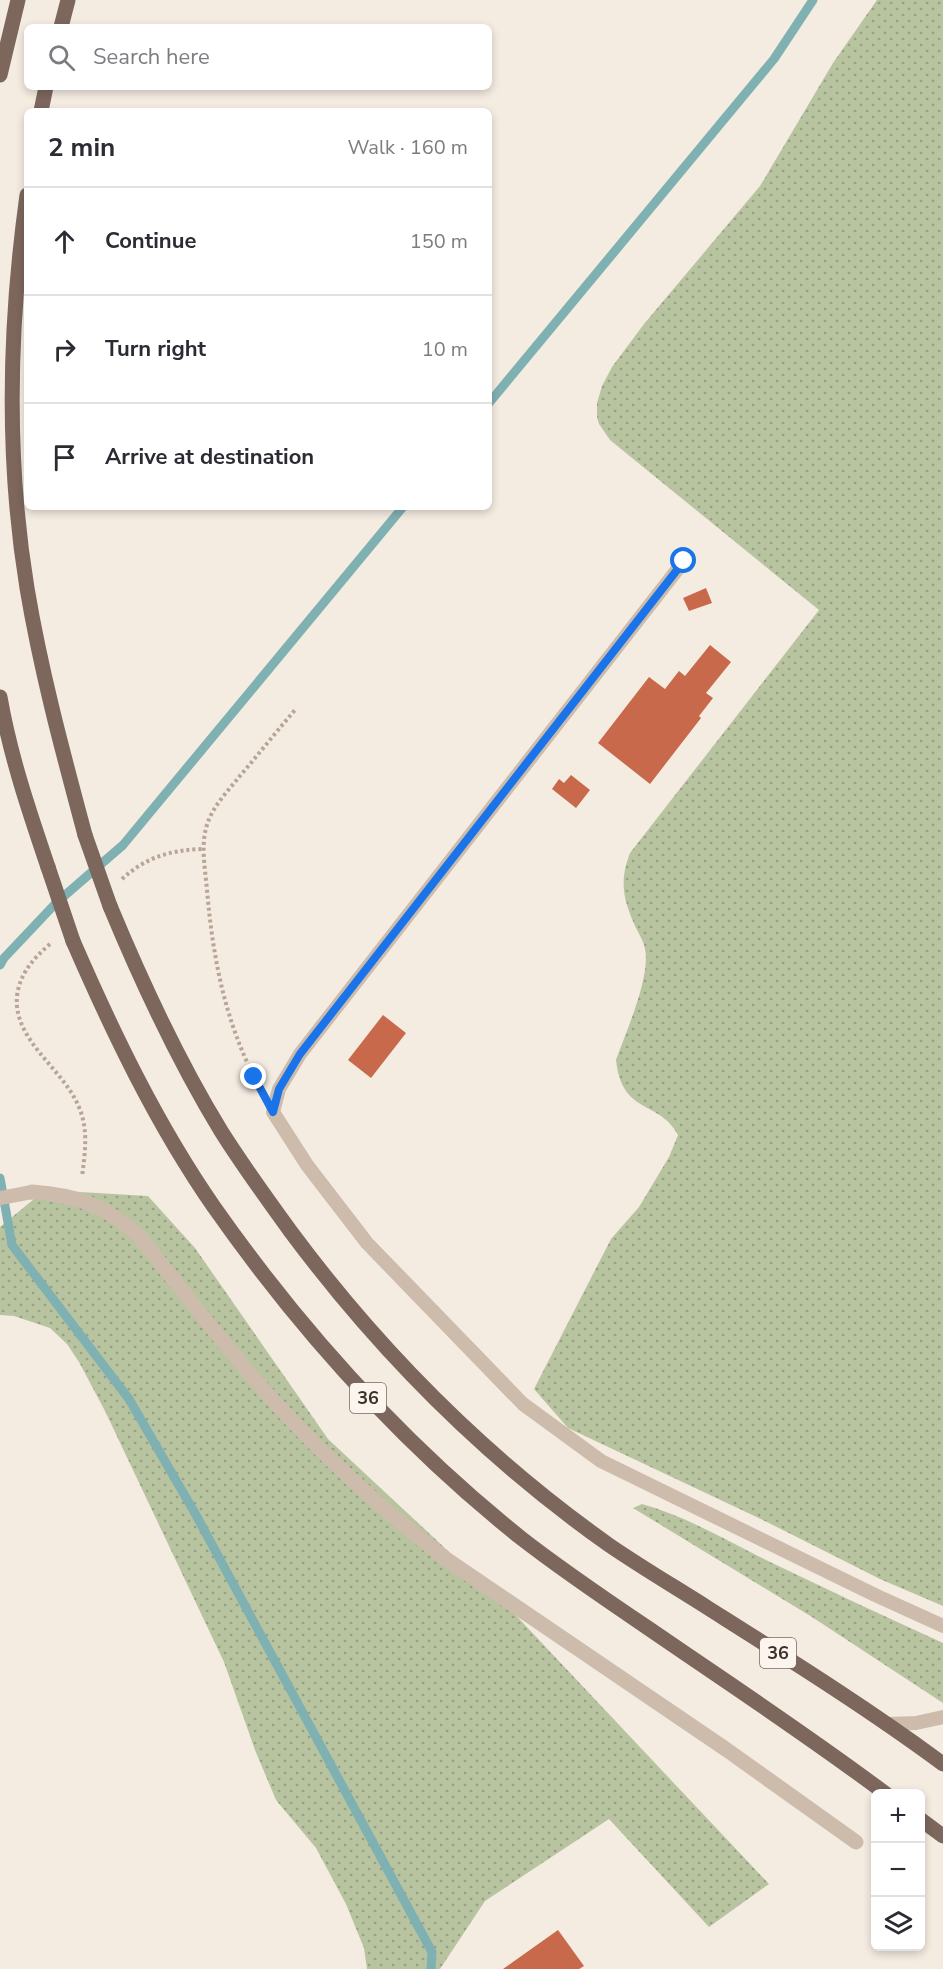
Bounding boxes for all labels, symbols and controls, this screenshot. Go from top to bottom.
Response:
search box [24,24,492,90]
icon: search [45,41,78,74]
text: Search here [93,42,210,72]
text: 2 min [48,130,115,165]
text: Walk · 160 m [348,134,468,161]
icon: ahead [48,225,81,258]
text: Continue [105,226,196,256]
text: 150 m [410,228,468,255]
icon: right [48,333,81,366]
text: Turn right [105,334,206,364]
text: 10 m [422,336,468,363]
icon: arrive [48,441,81,474]
text: Arrive at destination [105,442,314,472]
route start [670,547,696,573]
route end [240,1063,266,1089]
road number: 36 [350,1383,386,1413]
road number: 36 [760,1638,796,1668]
map controls [871,1789,925,1951]
button: + [871,1789,925,1843]
button: − [871,1843,925,1897]
button: layers [871,1897,925,1951]

